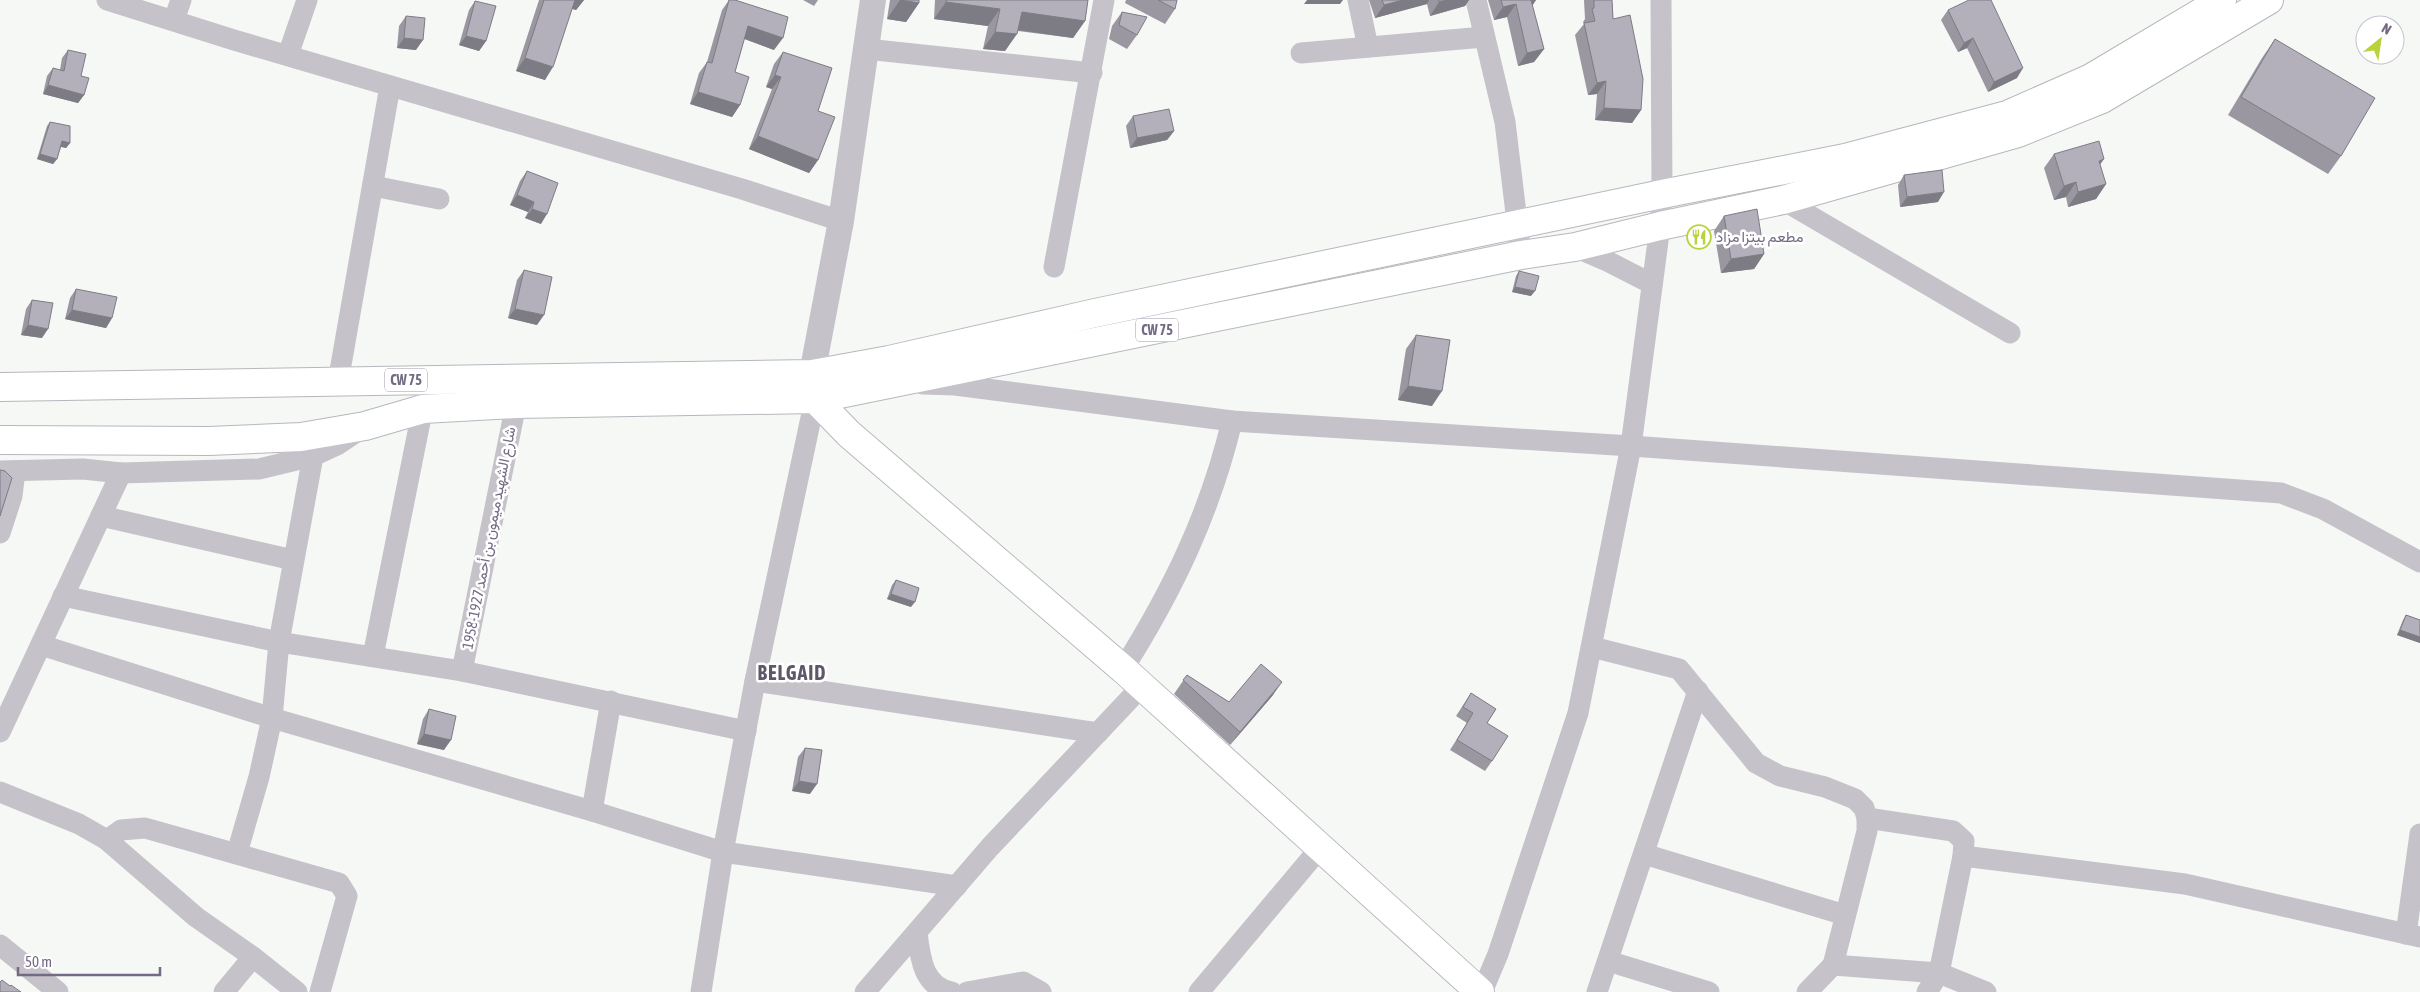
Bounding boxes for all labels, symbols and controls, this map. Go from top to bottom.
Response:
north arrow [2355,15,2405,65]
text: N [2379,20,2394,38]
restaurant icon: مطعم بيتزا مزاد [1686,224,1712,250]
place label: مطعم بيتزا مزاد [1716,228,1804,247]
road number: CW 75 [1136,318,1178,342]
road number: CW 75 [385,368,427,392]
street label: شارع الشهيد ميمون بن أحمد 1927-1958 [459,425,521,651]
district label: BELGAID [757,661,827,684]
scale bar [18,944,160,976]
text: 50 m [25,953,52,970]

